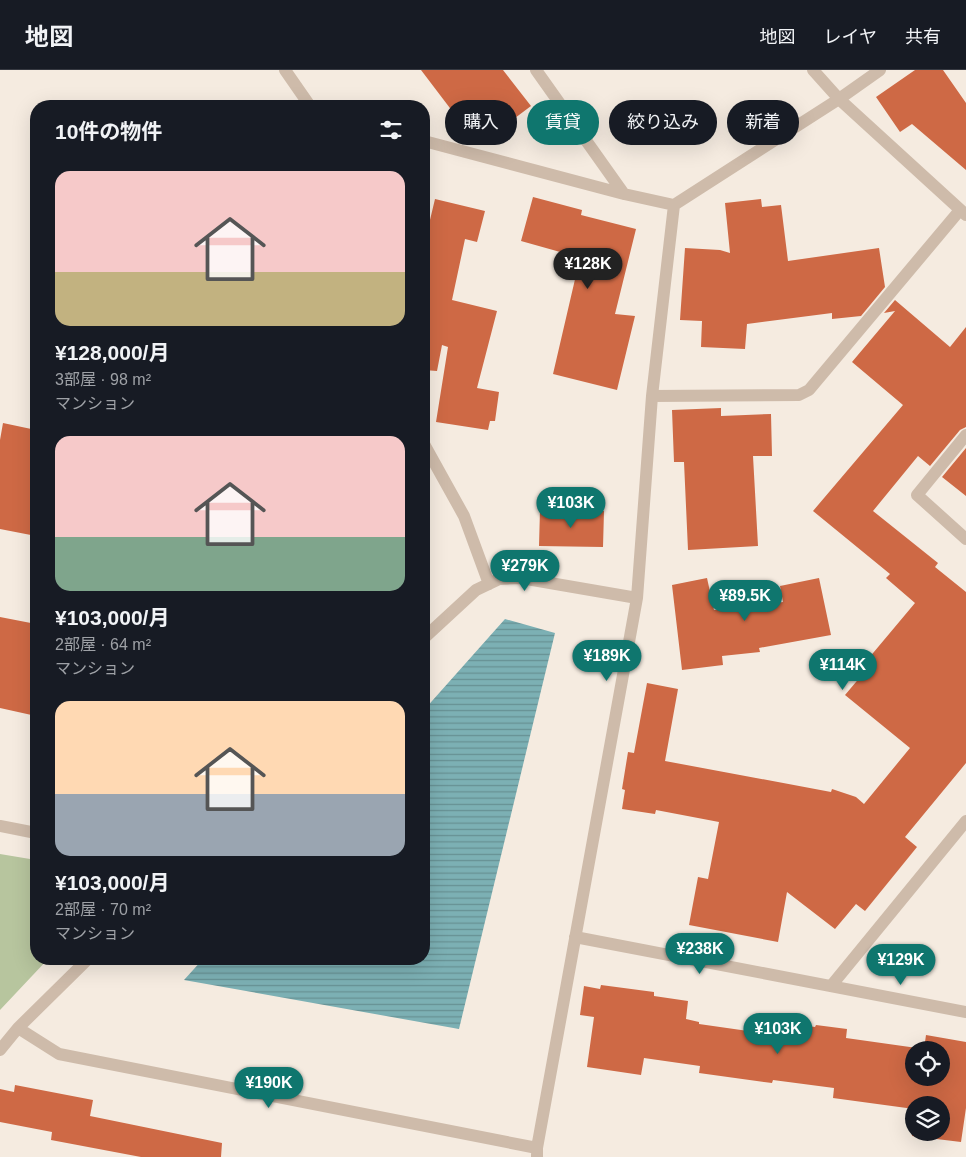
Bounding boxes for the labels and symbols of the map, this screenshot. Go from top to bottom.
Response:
pin: ¥128K [553,248,623,290]
pin: ¥103K [536,486,606,529]
pin: ¥279K [490,550,560,592]
pin: ¥89.5K [704,580,786,622]
pin: ¥189K [572,640,642,682]
pin: ¥114K [808,648,878,691]
pin: ¥238K [665,932,735,975]
pin: ¥129K [866,944,936,986]
pin: ¥103K [743,1012,813,1055]
pin: ¥190K [234,1066,304,1109]

